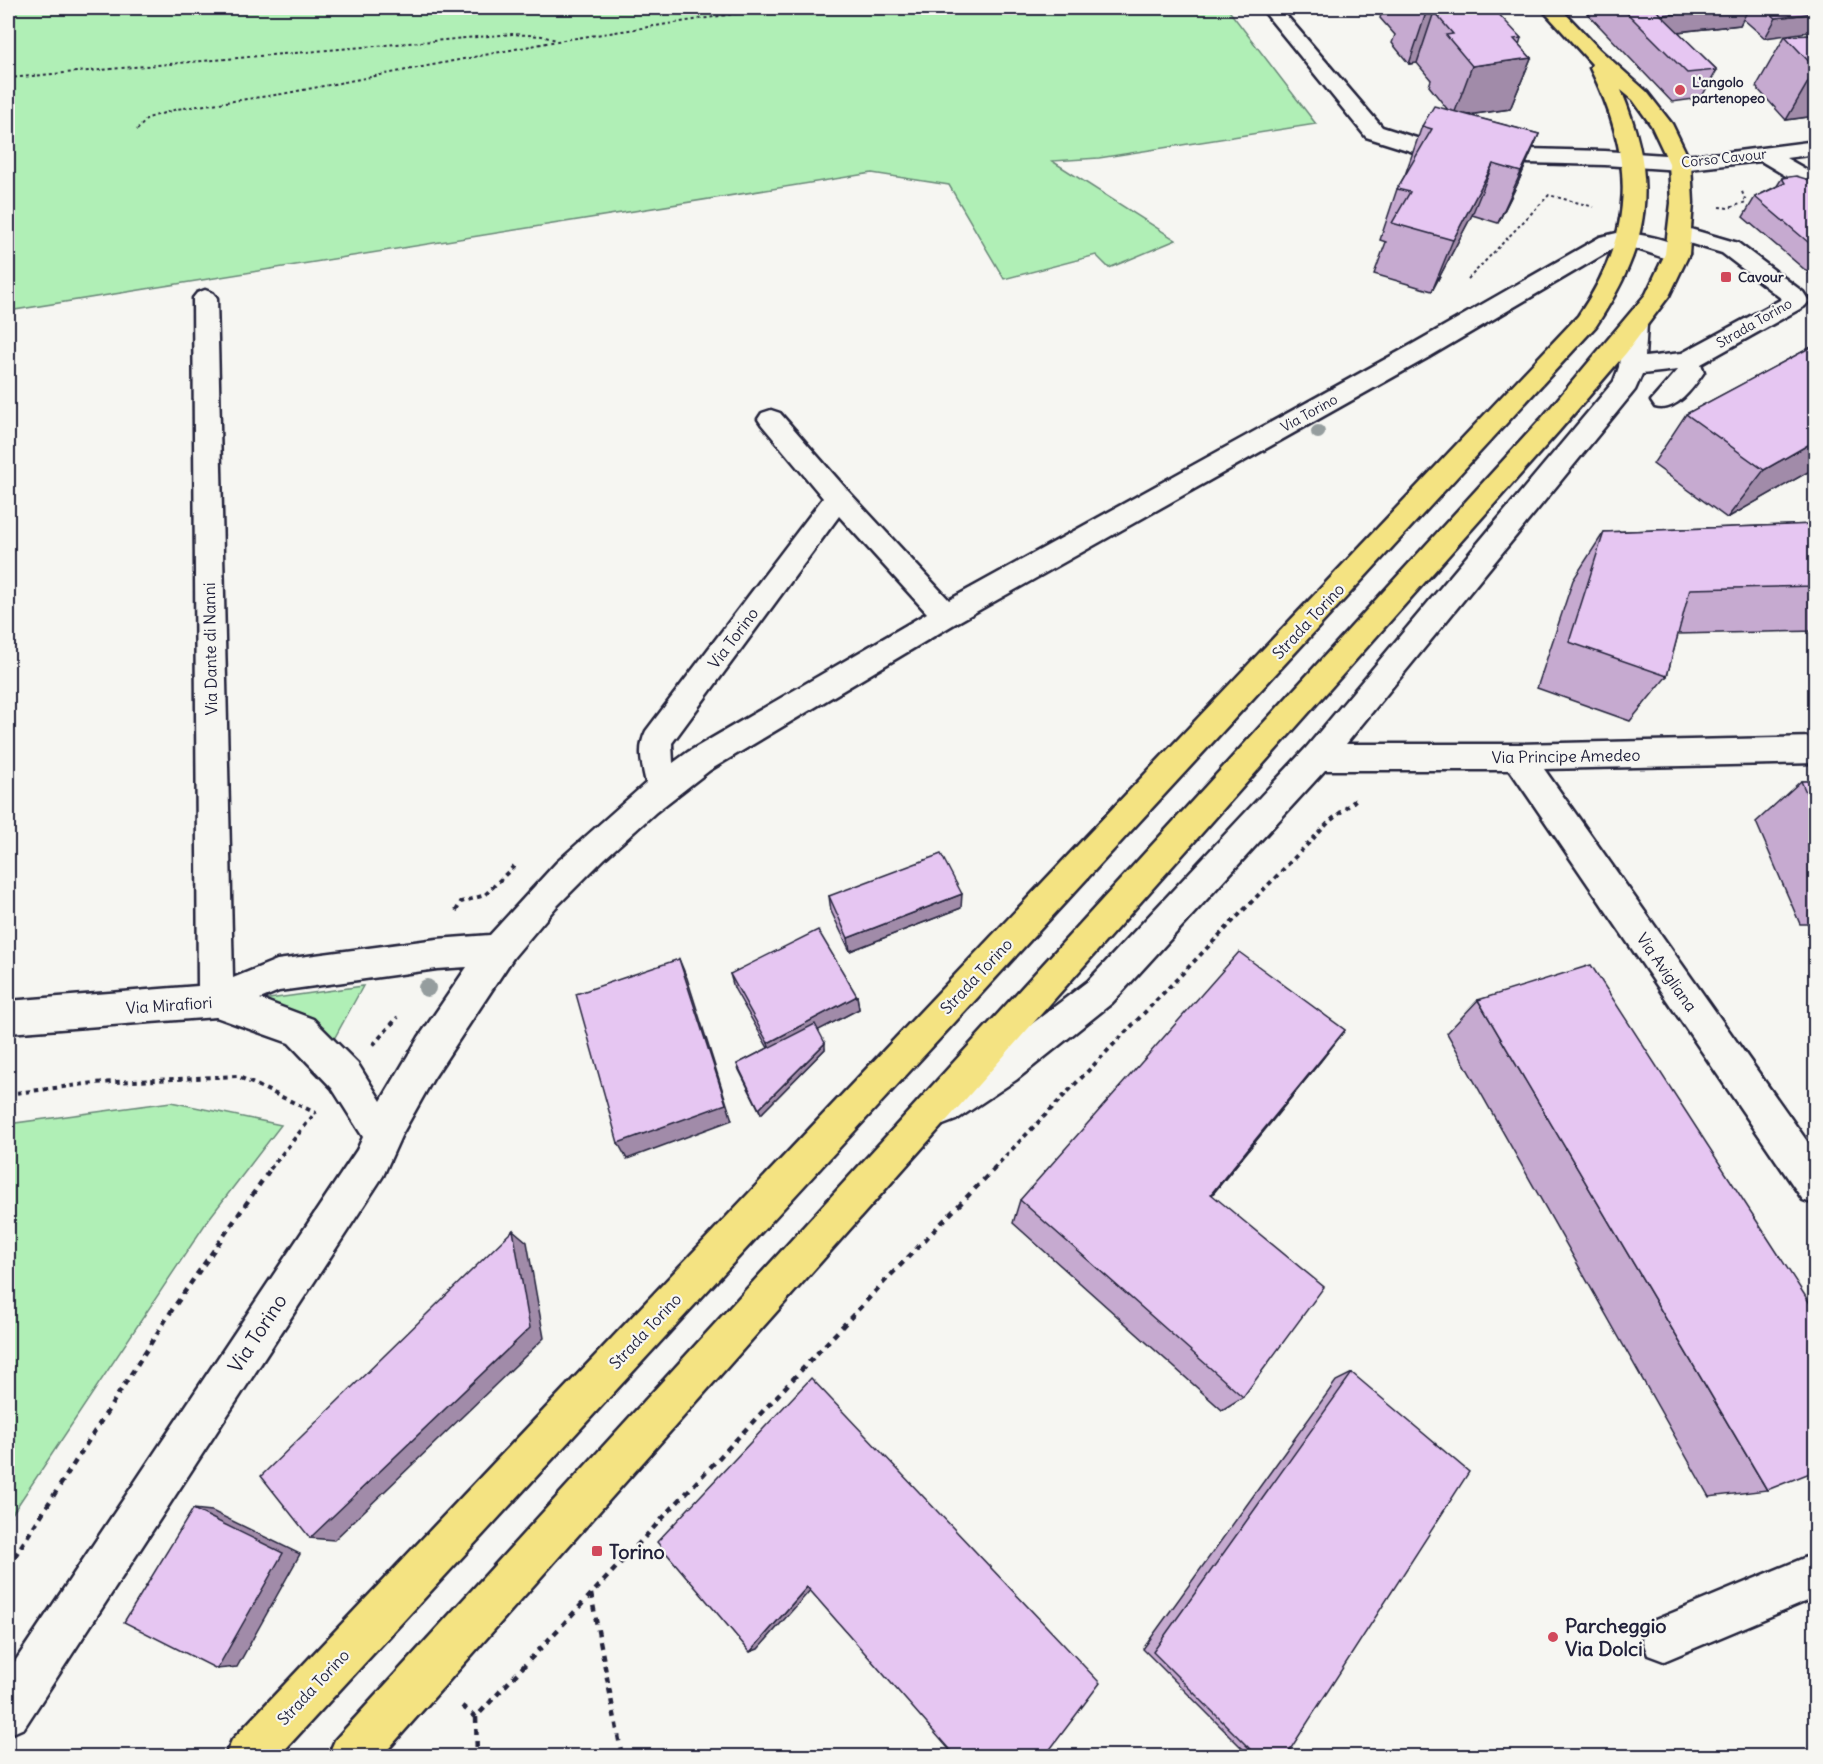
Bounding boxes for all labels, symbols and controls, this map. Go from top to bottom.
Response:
place label: L'angolo partenopeo [1692,73,1765,107]
marker: L'angolo partenopeo [1673,83,1687,97]
street label: Corso Cavour [1680,145,1768,171]
place label: Cavour [1738,268,1784,286]
marker: Cavour [1719,270,1733,284]
street label: Strada Torino [1713,294,1795,352]
street label: Via Torino [1277,390,1341,436]
street label: Strada Torino [1268,579,1348,663]
street label: Via Dante di Nanni [199,582,221,716]
street label: Via Torino [704,604,762,672]
street label: Via Principe Amedeo [1491,745,1641,767]
street label: Via Avigliana [1633,929,1701,1015]
street label: Strada Torino [936,934,1016,1018]
street label: Via Mirafiori [125,992,213,1018]
street label: Via Torino [222,1289,292,1377]
street label: Strada Torino [605,1289,685,1373]
place label: Torino [609,1539,665,1564]
marker: Torino [590,1544,604,1558]
place label: Parcheggio Via Dolci [1565,1613,1666,1661]
marker: Parcheggio Via Dolci [1546,1630,1560,1644]
street label: Strada Torino [273,1645,353,1729]

